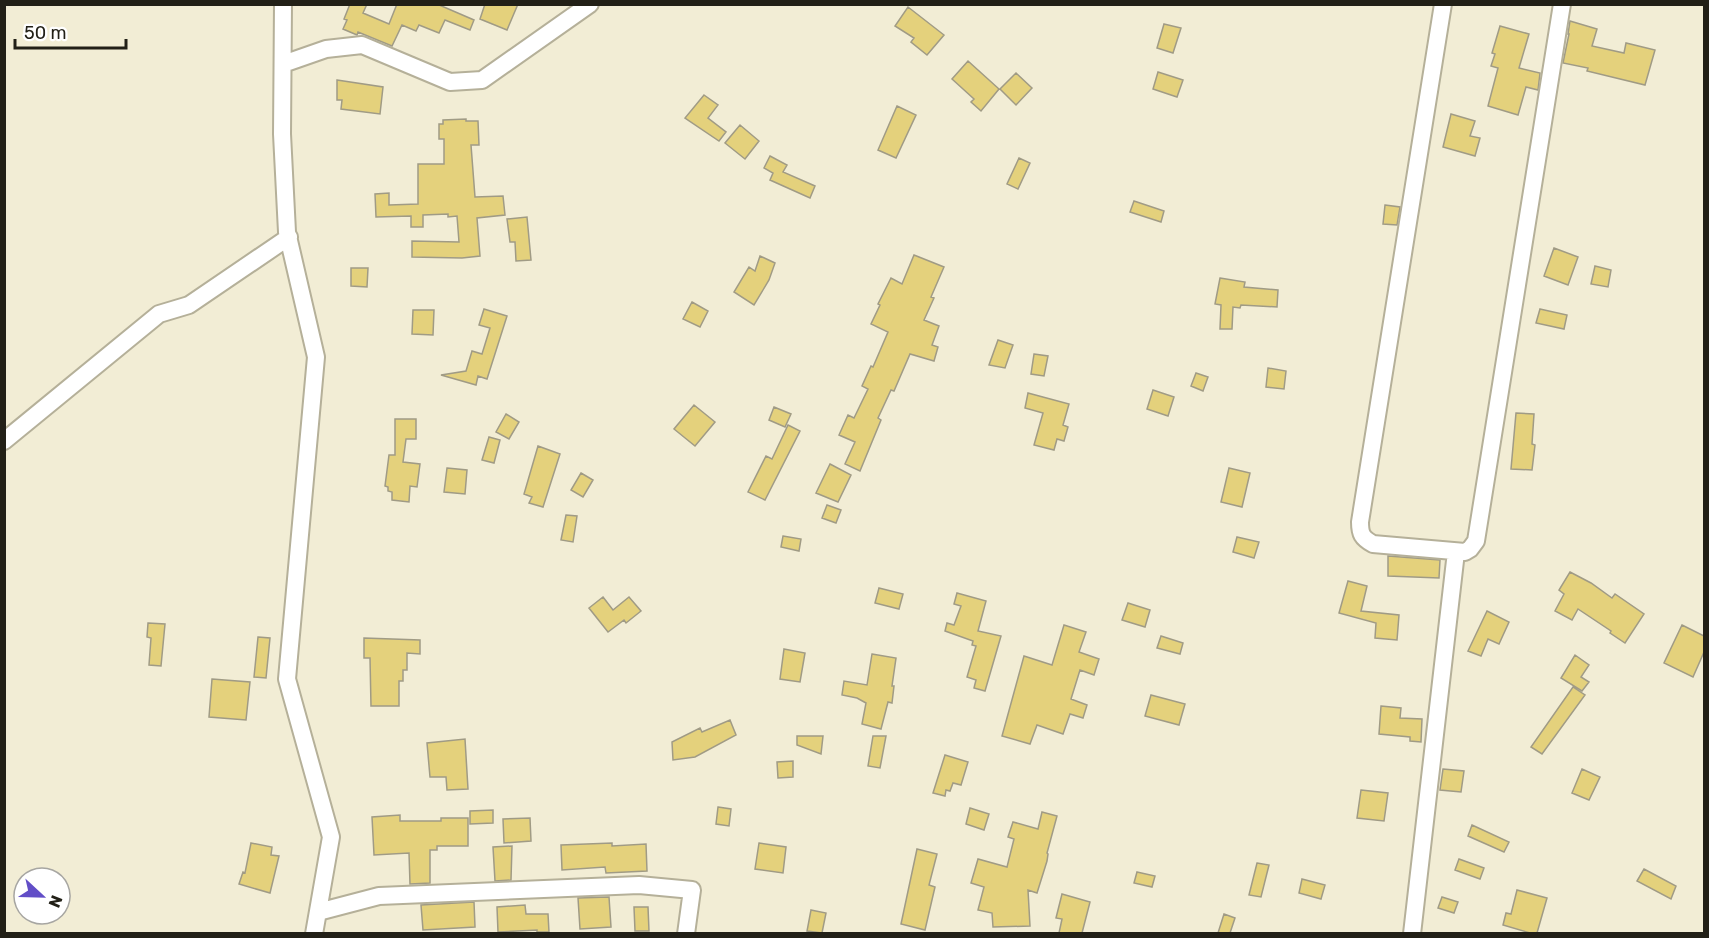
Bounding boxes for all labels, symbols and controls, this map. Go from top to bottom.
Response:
scale bar [15,12,126,50]
text: 50 m [24,22,67,44]
north arrow [12,866,72,926]
text: N [44,893,66,910]

